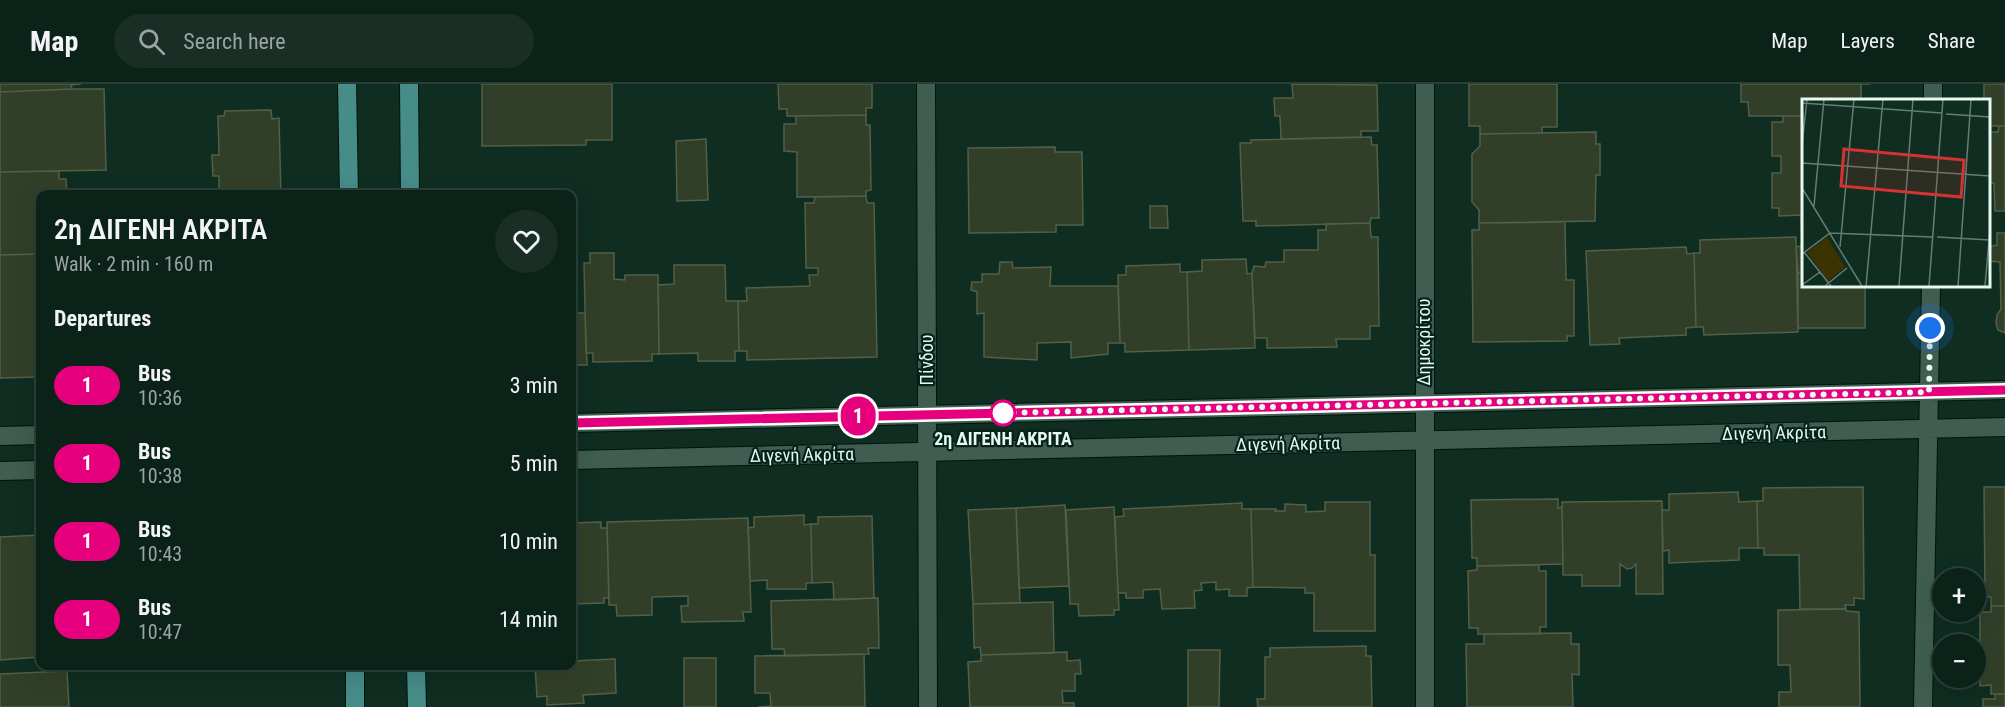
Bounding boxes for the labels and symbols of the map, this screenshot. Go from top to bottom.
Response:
inset map [1802,99,1990,286]
street label: Δημοκρίτου [1413,298,1434,386]
your location [1915,313,1945,343]
street label: Πίνδου [916,335,937,385]
line badge: 1 [838,396,878,436]
marker: 2η ΔΙΓΕΝΗ ΑΚΡΙΤΑ [990,400,1016,426]
street label: Διγενή Ακρίτα [1722,421,1826,444]
place label: 2η ΔΙΓΕΝΗ ΑΚΡΙΤΑ [934,428,1072,449]
street label: Διγενή Ακρίτα [1236,432,1340,455]
street label: Διγενή Ακρίτα [750,443,854,466]

